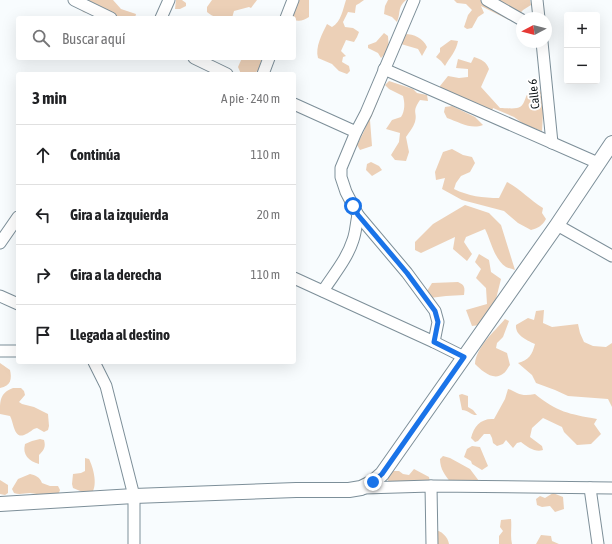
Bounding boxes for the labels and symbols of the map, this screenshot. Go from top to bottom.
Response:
north arrow [516,12,552,48]
street label: Calle 6 [525,78,543,110]
route start [344,197,362,215]
route end [364,473,382,491]

